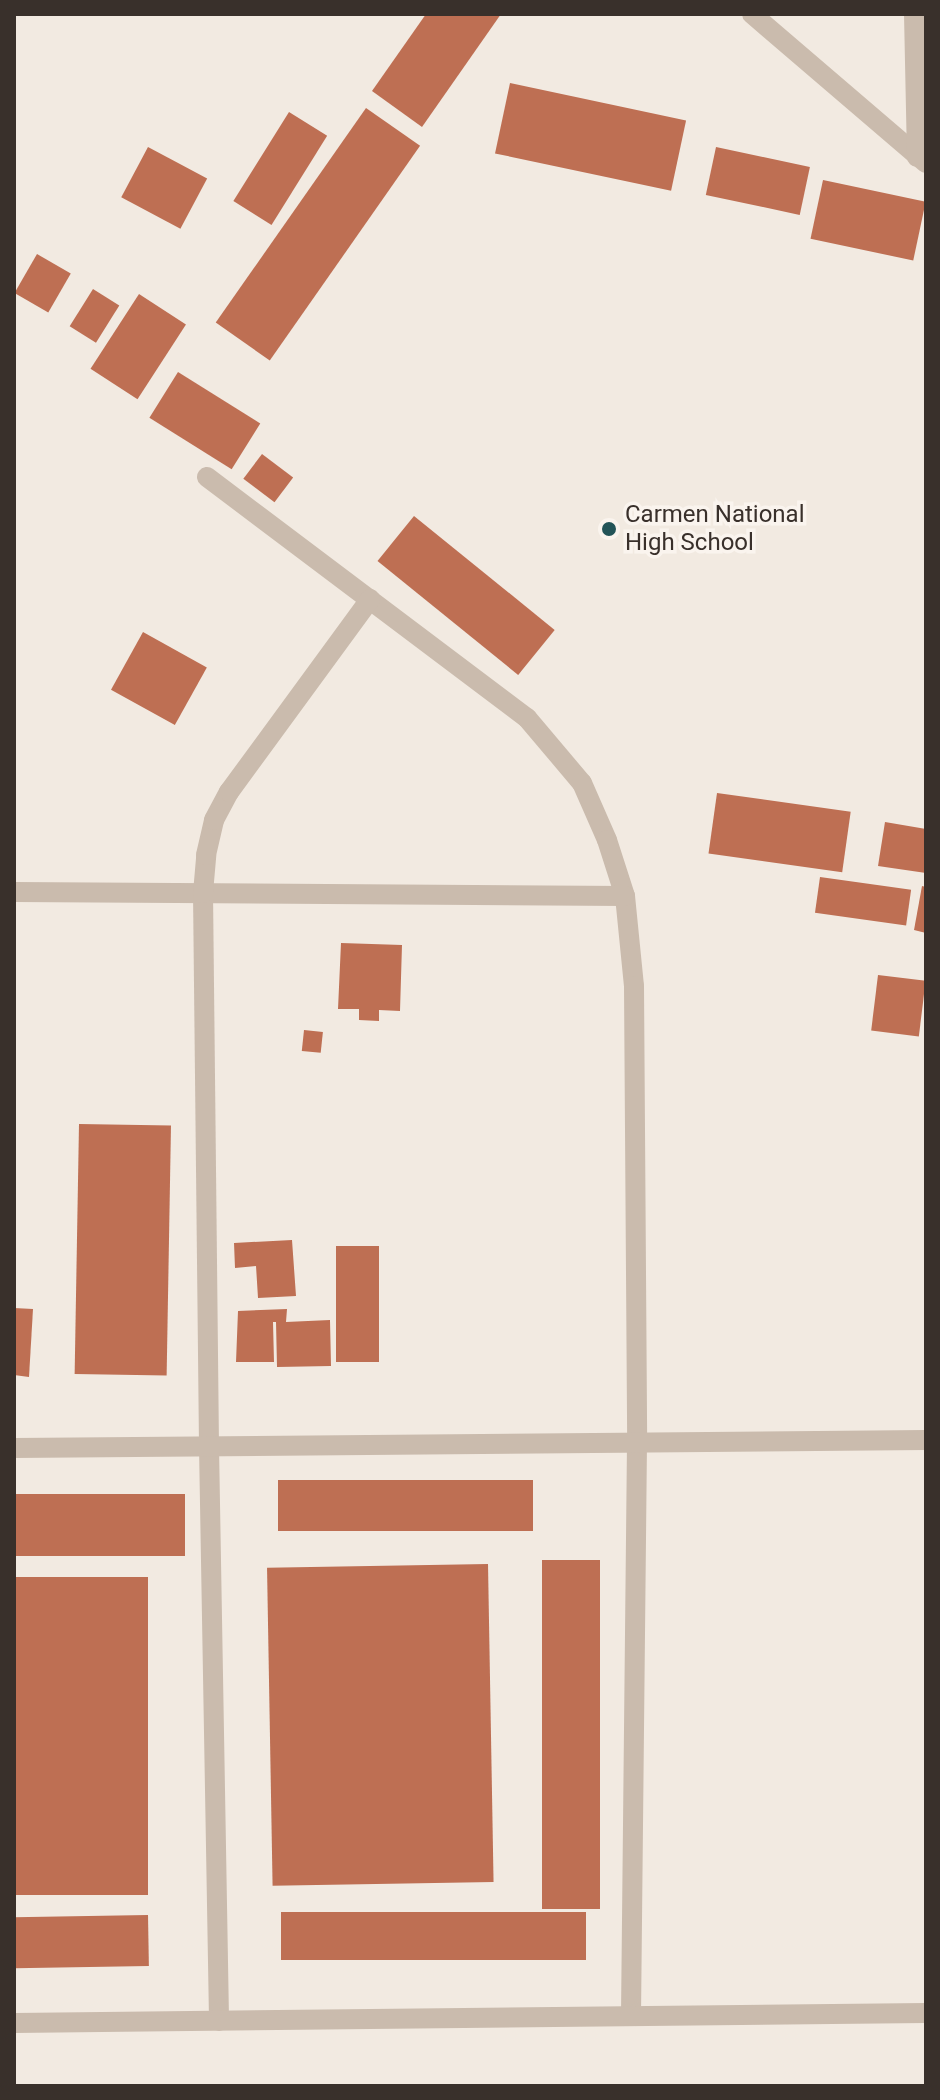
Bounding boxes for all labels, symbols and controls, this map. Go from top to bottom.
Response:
place label: Carmen National High School [625,501,804,557]
marker: Carmen National High School [600,520,618,538]

